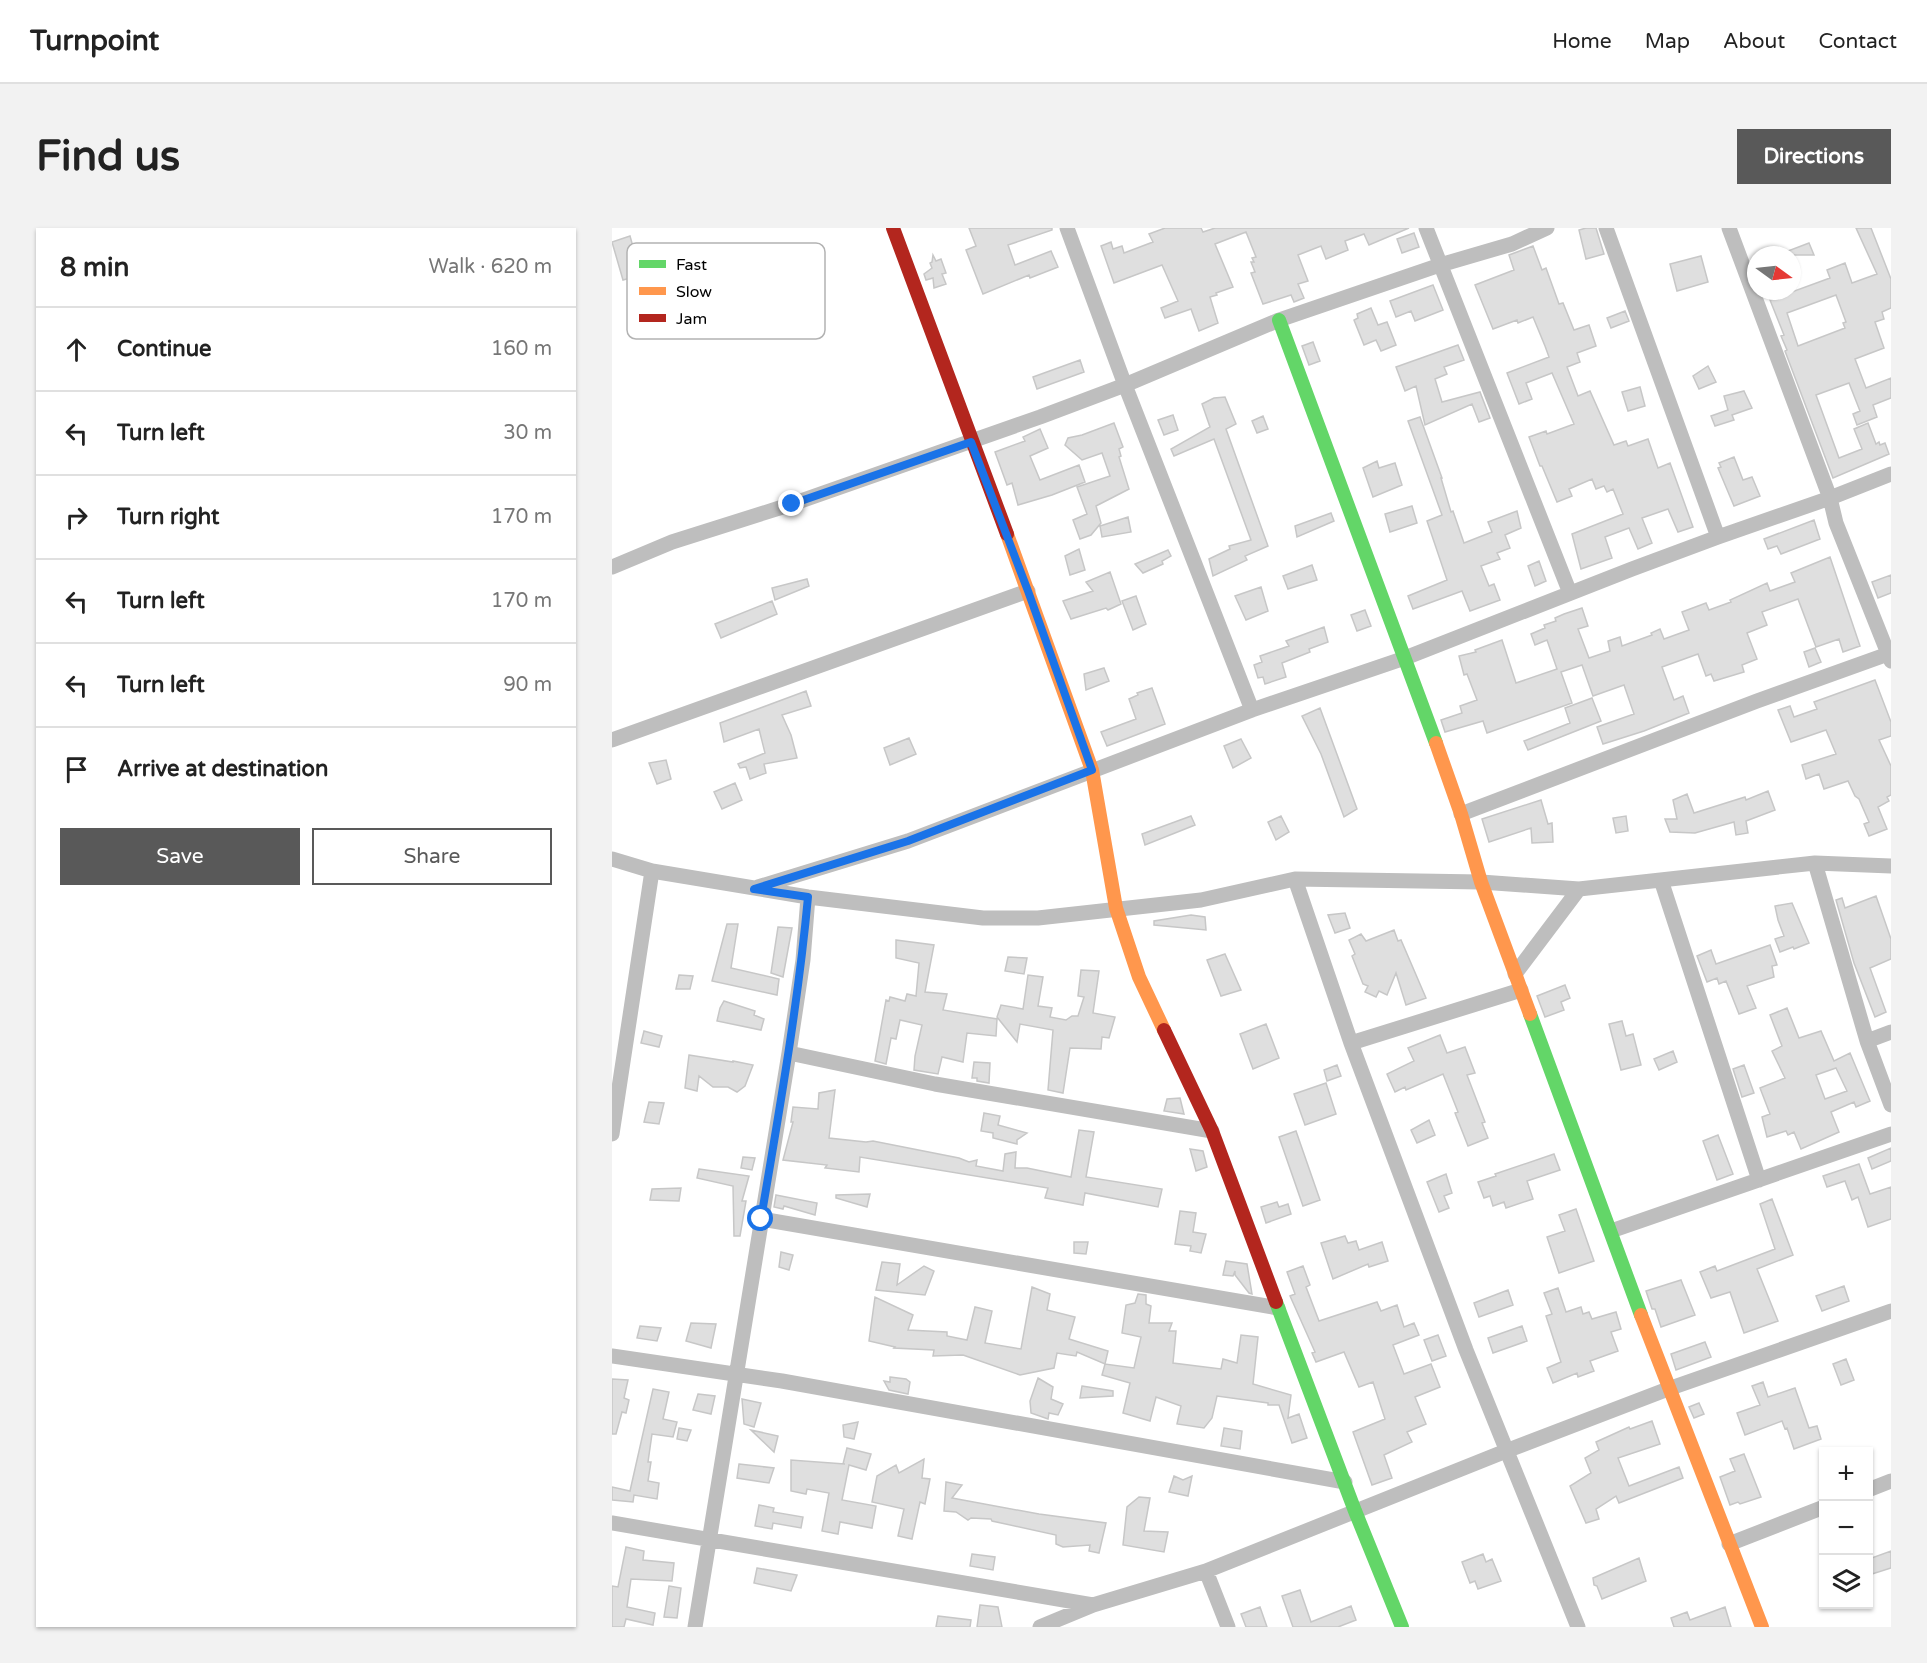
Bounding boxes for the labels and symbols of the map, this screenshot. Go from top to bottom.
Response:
legend [627,243,825,339]
north arrow [1747,246,1801,300]
text: Fast [676,255,707,275]
text: Slow [676,282,712,302]
text: Jam [676,309,707,329]
route end [778,490,804,516]
route start [747,1205,773,1231]

